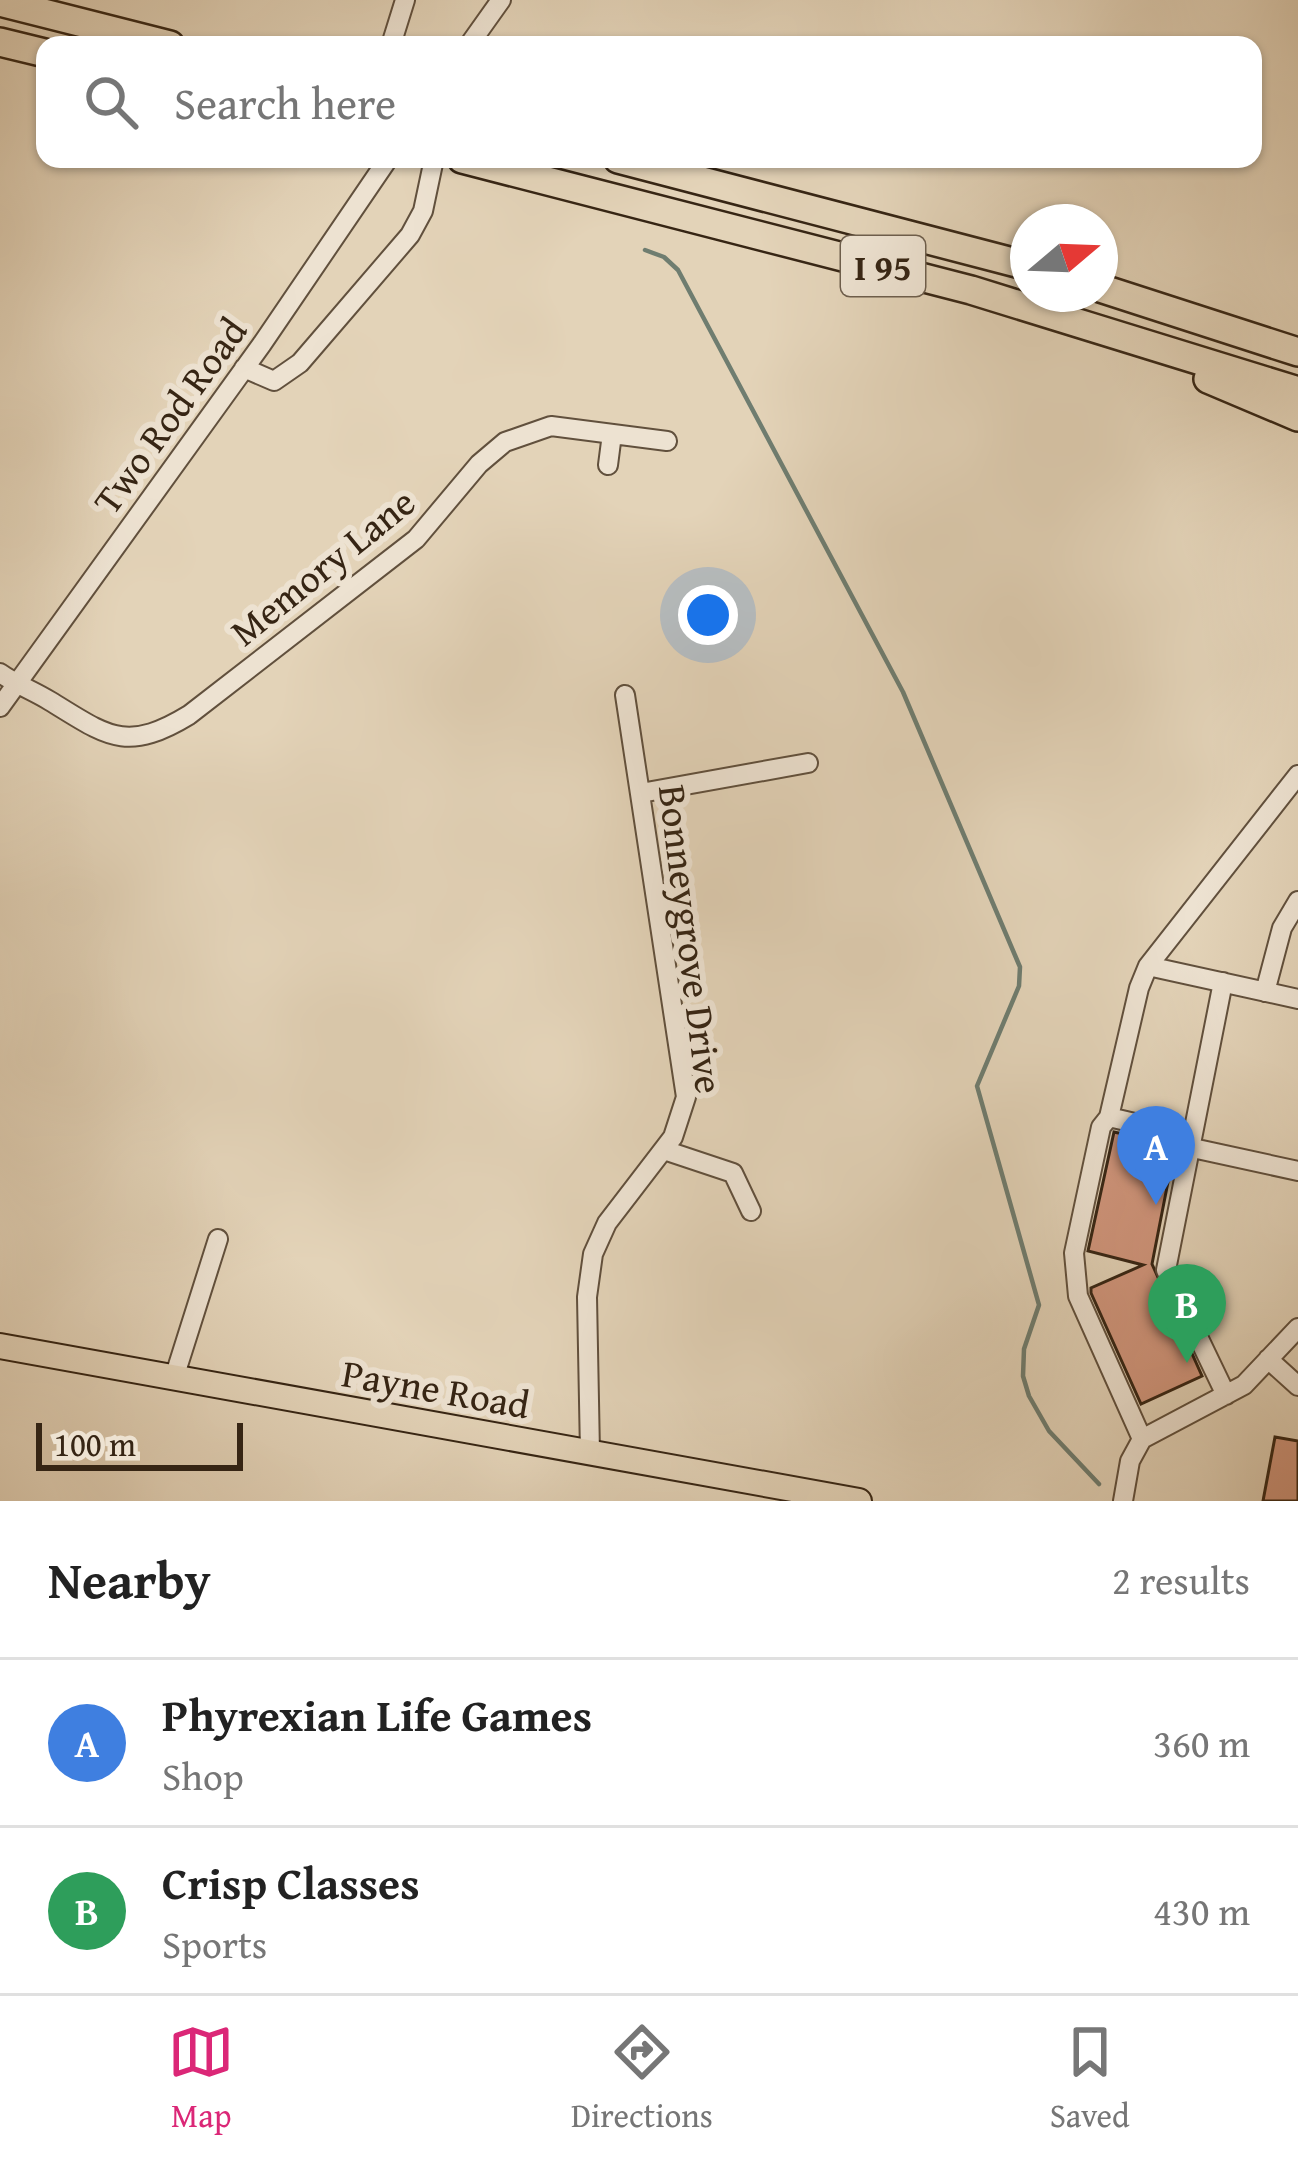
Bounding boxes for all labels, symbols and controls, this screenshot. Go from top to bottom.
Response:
search box [36,36,1262,168]
icon: search [78,69,144,135]
text: Search here [174,70,396,135]
north arrow [1010,204,1118,312]
road number: I 95 [841,236,925,296]
street label: Two Rod Road [78,305,260,525]
street label: Memory Lane [217,473,427,659]
your location [678,585,738,645]
street label: Bonneygrove Drive [645,781,739,1097]
pin: A [1117,1106,1195,1205]
pin: B [1148,1264,1226,1363]
street label: Payne Road [338,1344,534,1433]
scale bar [36,1417,243,1470]
text: 100 m [54,1420,136,1468]
text: Nearby [48,1542,211,1617]
text: 2 results [1112,1551,1250,1608]
text: Phyrexian Life Games [162,1682,592,1747]
text: A [75,1714,99,1771]
text: 360 m [1153,1714,1250,1771]
text: Shop [162,1747,244,1804]
text: Crisp Classes [162,1850,420,1915]
text: B [75,1882,99,1939]
text: 430 m [1153,1882,1250,1939]
text: Sports [162,1915,267,1972]
tab: Map [168,2019,234,2139]
tab: Directions [571,2019,713,2139]
tab: Saved [1050,2019,1130,2139]

